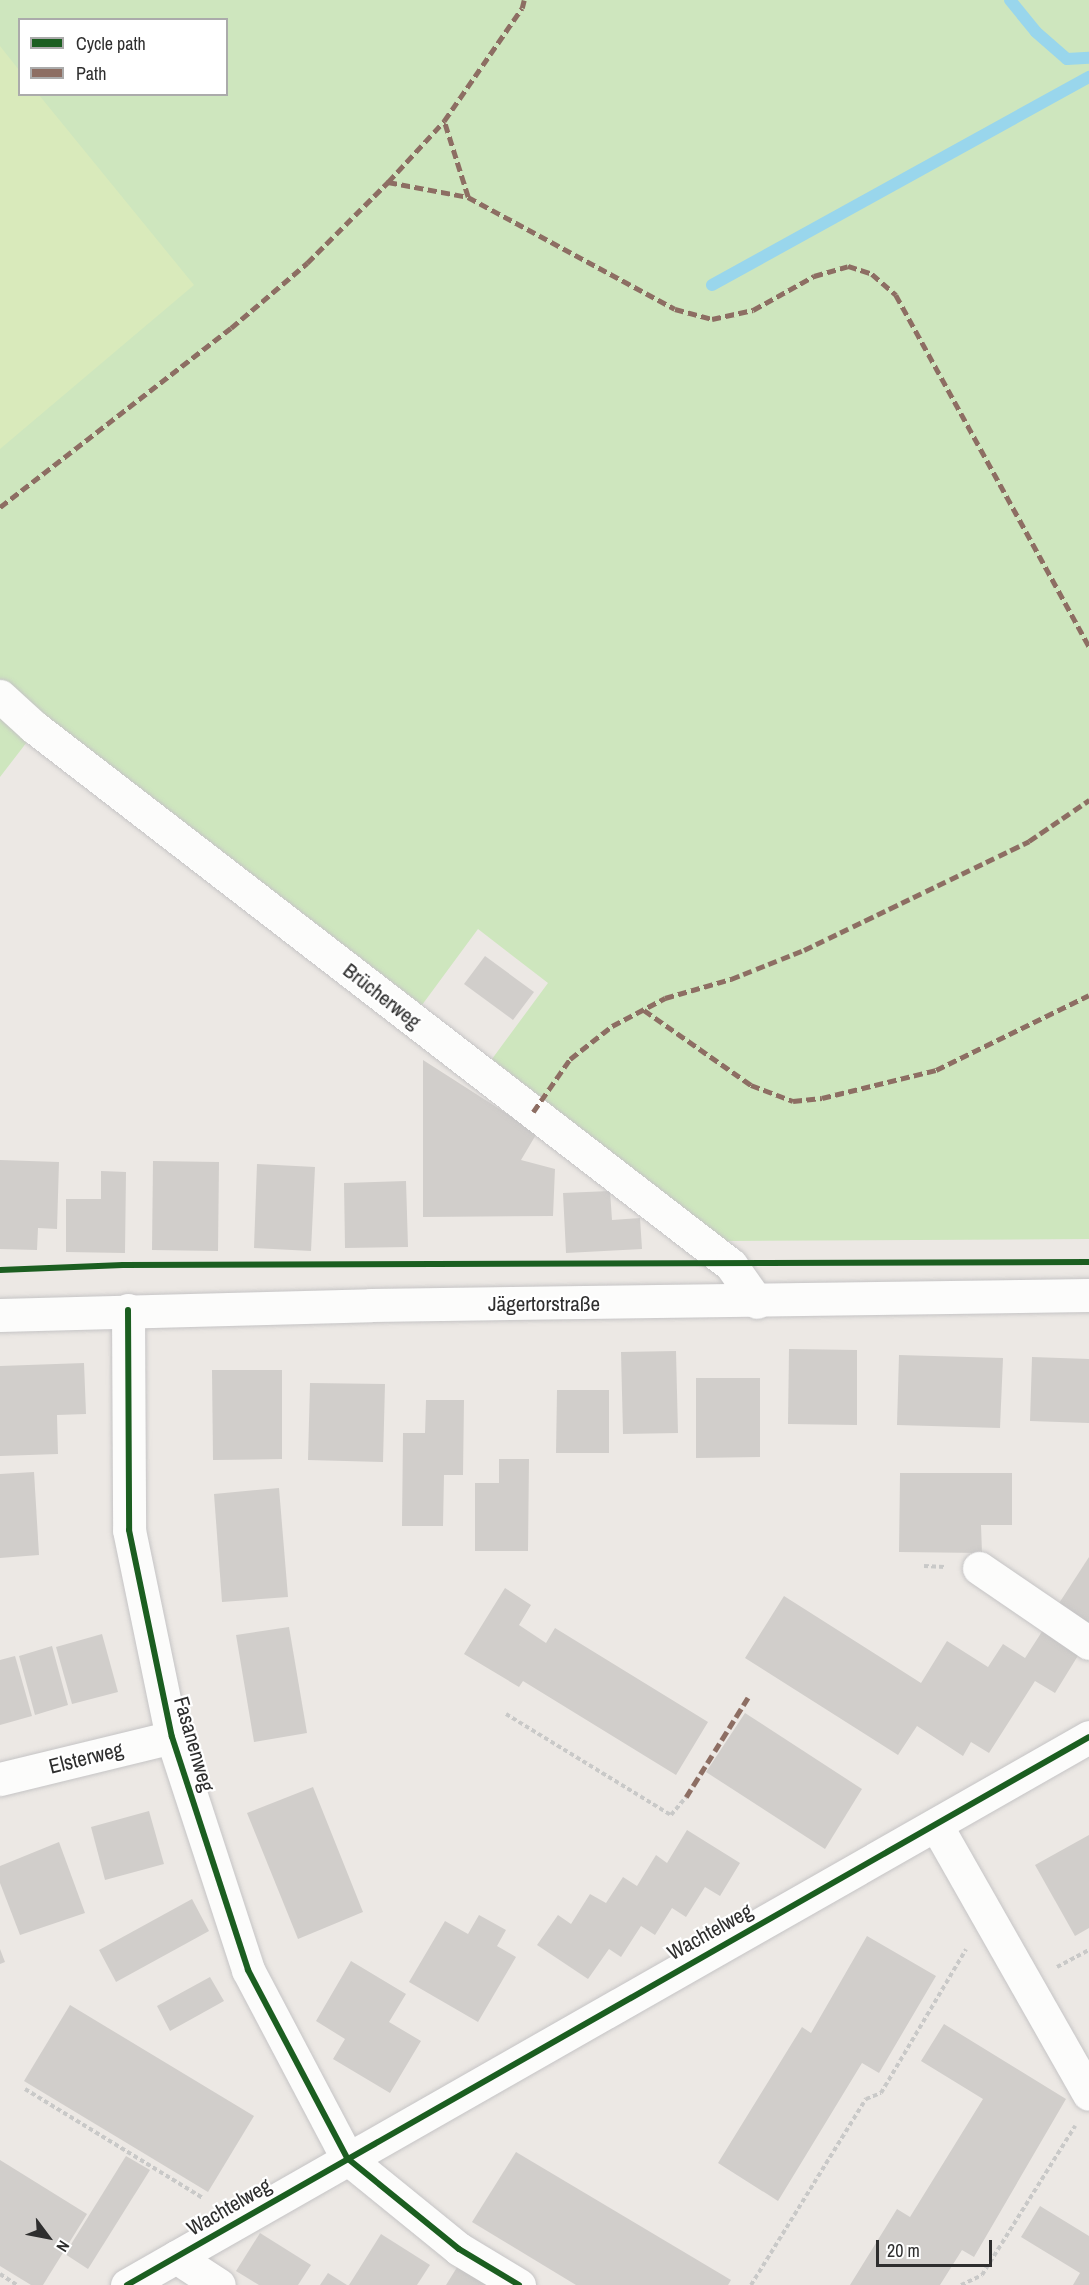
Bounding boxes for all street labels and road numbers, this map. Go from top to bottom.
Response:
street label: Brücherweg [338,958,426,1034]
street label: Jägertorstraße [488,1291,600,1317]
street label: Fasanenweg [168,1694,220,1794]
street label: Elsterweg [46,1737,126,1779]
street label: Wachtelweg [663,1898,757,1966]
street label: Wachtelweg [182,2173,276,2241]

